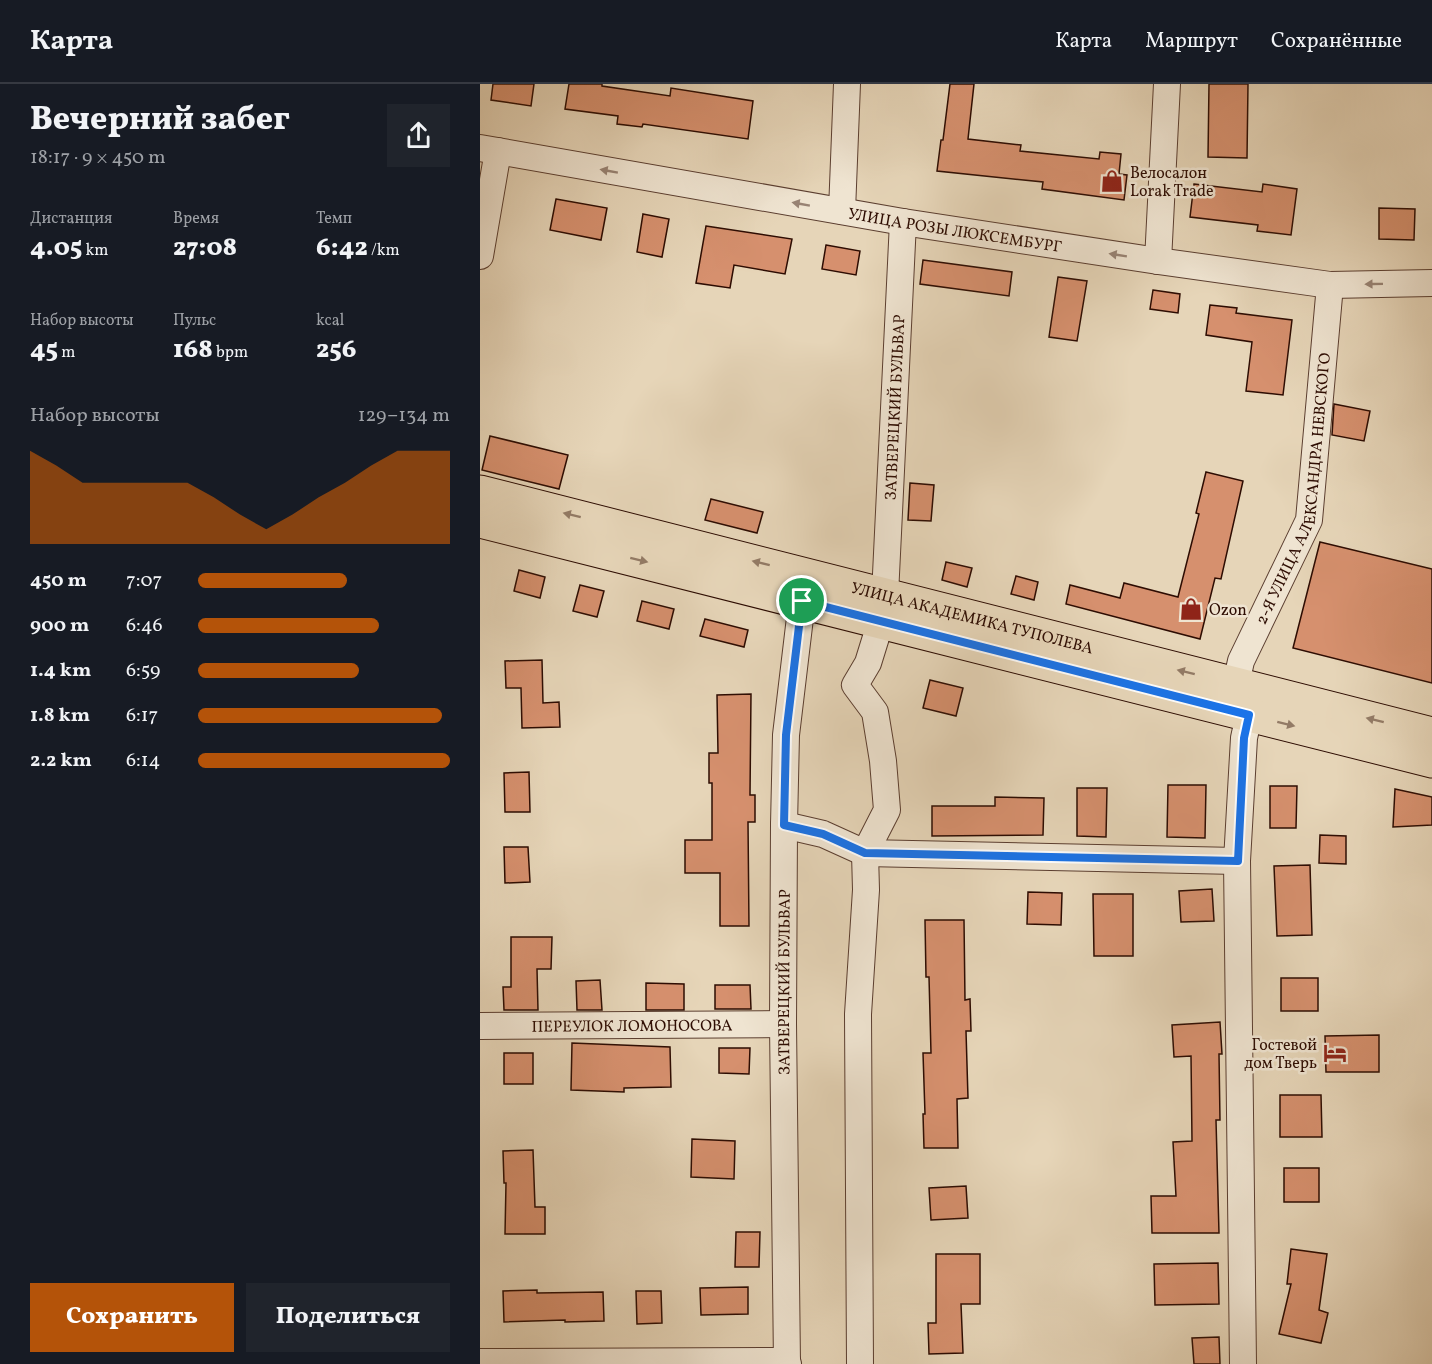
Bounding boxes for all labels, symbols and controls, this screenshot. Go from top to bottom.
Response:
text: Карта [30,22,113,61]
text: Карта [1055,27,1112,56]
text: Маршрут [1145,27,1238,56]
text: Сохранённые [1271,27,1402,56]
text: Вечерний забег [30,98,290,144]
button: share [387,104,450,167]
text: 18:17 · 9 × 450 m [30,144,166,172]
place label: Велосалон Lorak Trade [1130,163,1214,203]
one-way arrow [599,166,618,175]
shop icon: Велосалон Lorak Trade [1099,168,1125,194]
one-way arrow [791,199,810,208]
street label: УЛИЦА РОЗЫ ЛЮКСЕМБУРГ [846,204,1063,259]
text: Дистанция [30,208,112,230]
text: Время [173,208,219,230]
text: Темп [316,208,352,230]
text: 4.05 [30,230,82,266]
text: 27:08 [173,230,237,266]
text: 6:42 [316,230,368,266]
text: km [82,240,108,262]
text: /km [368,240,400,262]
one-way arrow [1108,250,1127,259]
one-way arrow [1364,279,1383,289]
text: Набор высоты [30,310,134,332]
text: Пульс [173,310,216,332]
text: kcal [316,310,344,332]
street label: ЗАТВЕРЕЦКИЙ БУЛЬВАР [881,314,912,501]
text: 45 [30,332,58,368]
text: 168 [173,332,213,368]
text: 256 [316,332,357,368]
text: m [58,342,75,364]
text: bpm [213,342,248,364]
street label: 2-Я УЛИЦА АЛЕКСАНДРА НЕВСКОГО [1251,352,1337,629]
text: Набор высоты [30,402,160,430]
text: 129–134 m [358,402,450,430]
one-way arrow [562,510,581,520]
one-way arrow [630,556,648,566]
one-way arrow [751,558,770,568]
text: 450 m [30,567,87,595]
text: 7:07 [126,567,162,595]
pin [776,575,827,626]
street label: УЛИЦА АКАДЕМИКА ТУПОЛЕВА [848,578,1095,660]
icon: arrive [785,584,818,617]
shop icon: Ozon [1178,596,1204,622]
place label: Ozon [1209,600,1247,622]
text: 900 m [30,612,89,640]
text: 6:46 [126,612,163,640]
text: 1.4 km [30,657,91,685]
text: 6:59 [126,657,160,685]
one-way arrow [1177,666,1195,676]
text: 1.8 km [30,702,90,730]
text: 6:17 [126,702,158,730]
one-way arrow [1366,714,1384,724]
one-way arrow [1277,720,1295,729]
text: 2.2 km [30,747,92,775]
text: 6:14 [126,747,161,775]
street label: ЗАТВЕРЕЦКИЙ БУЛЬВАР [774,889,797,1075]
street label: ПЕРЕУЛОК ЛОМОНОСОВА [531,1015,733,1039]
place label: Гостевой дом Тверь [1244,1035,1317,1075]
hotel icon: Гостевой дом Тверь [1322,1040,1348,1066]
button: Сохранить [30,1283,234,1352]
button: Поделиться [246,1283,450,1352]

